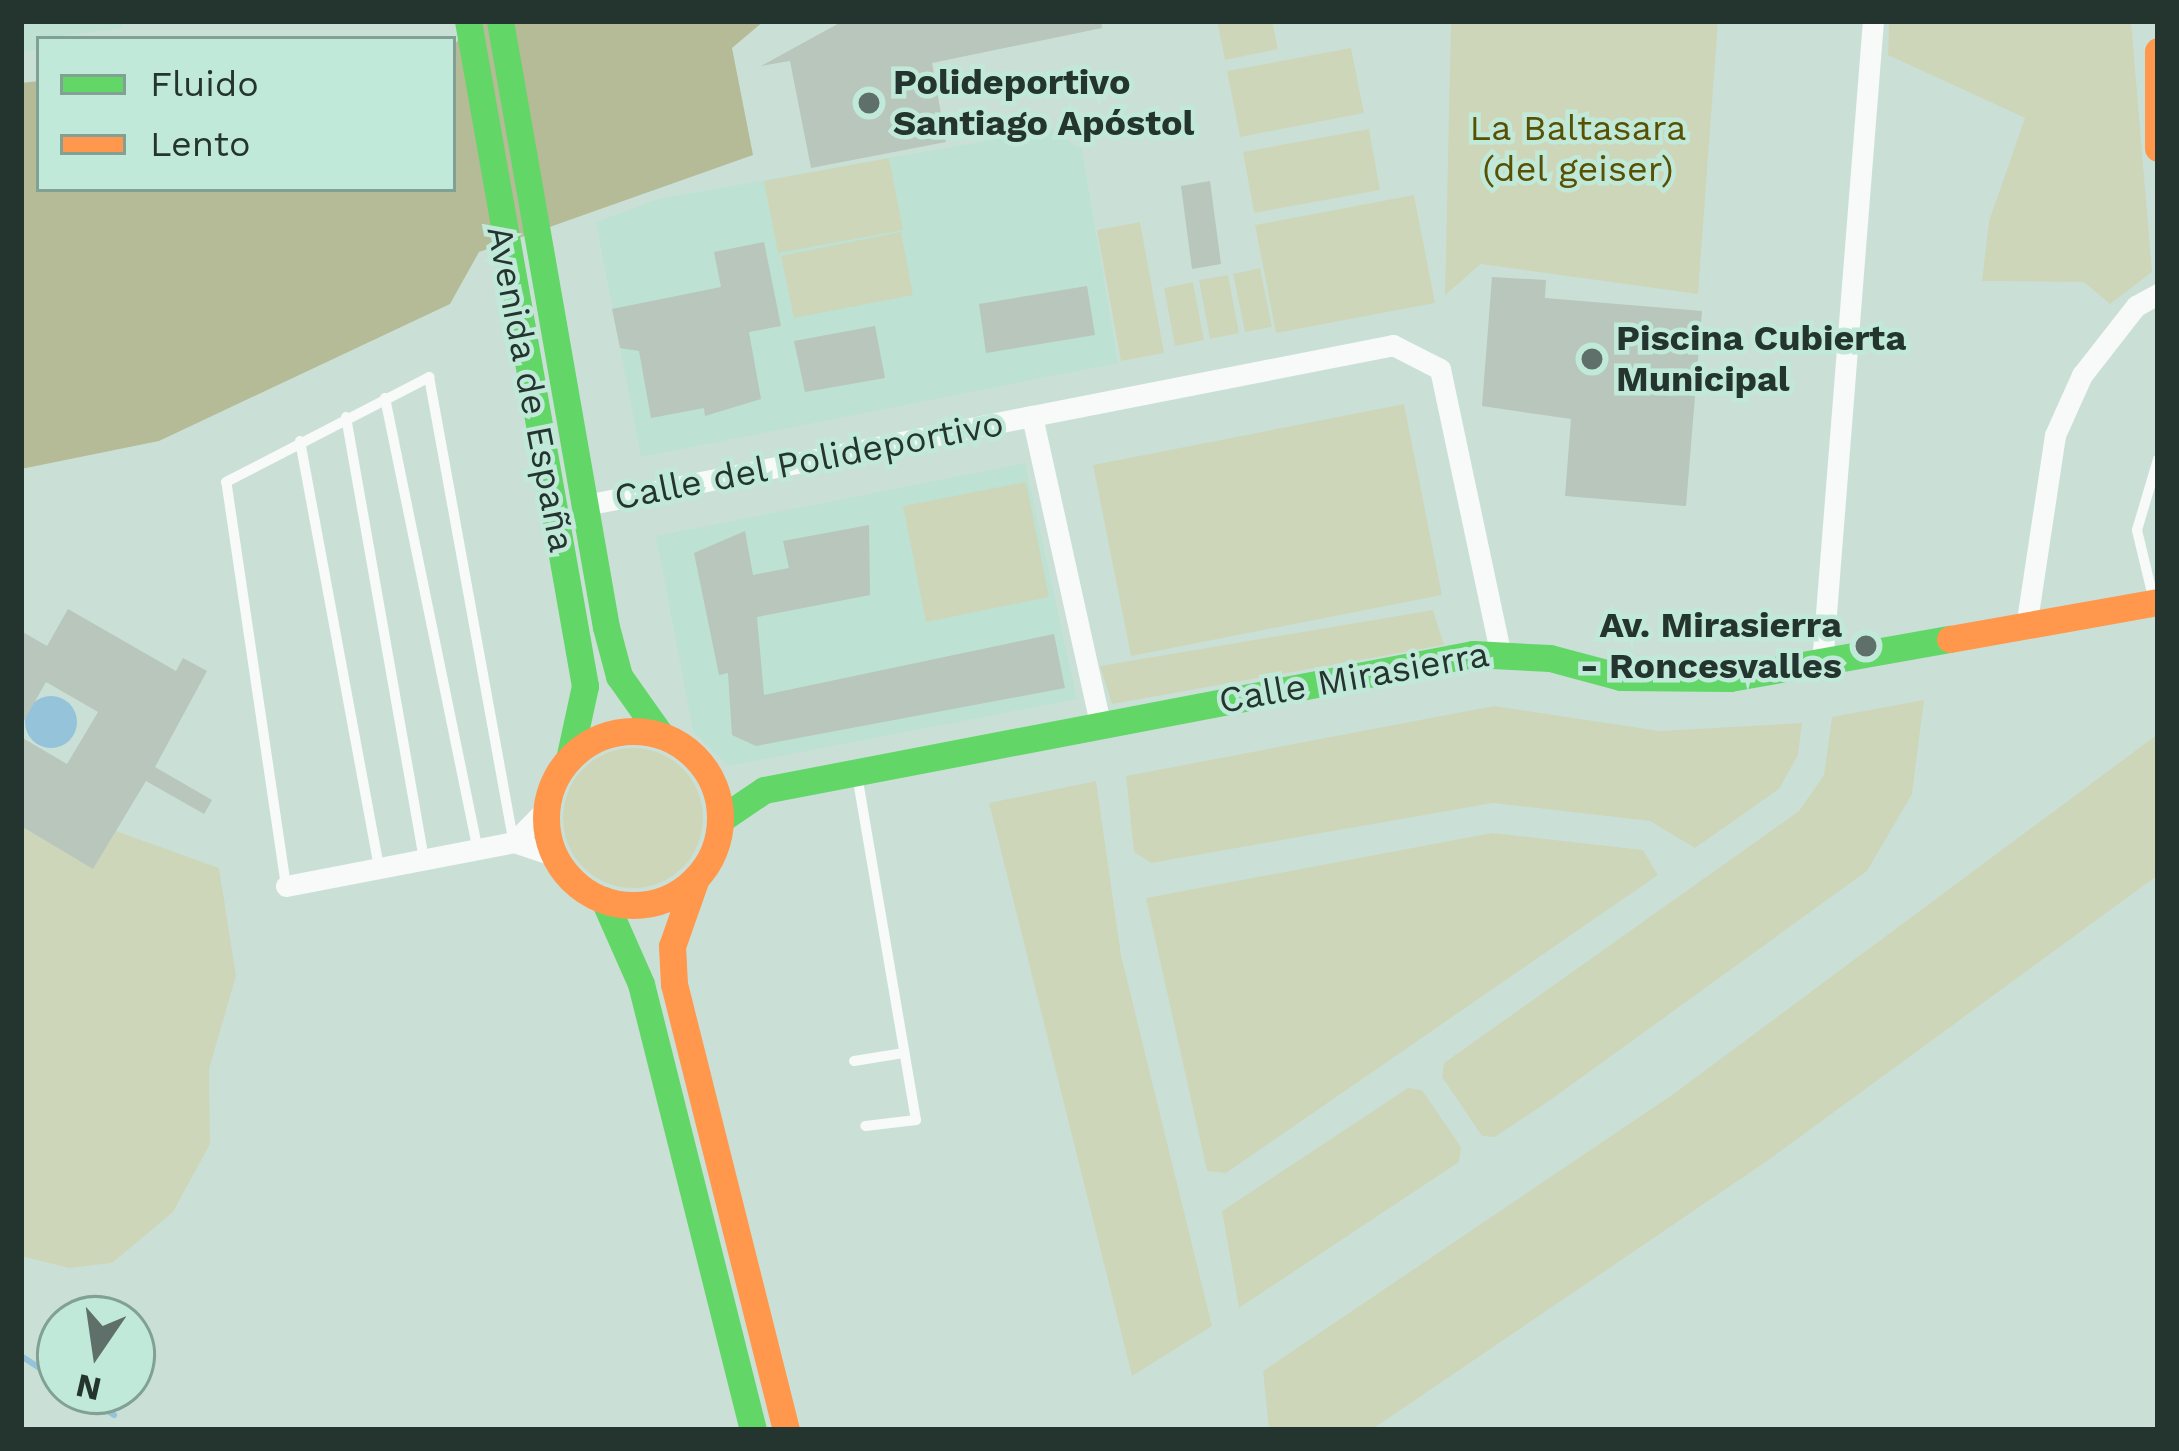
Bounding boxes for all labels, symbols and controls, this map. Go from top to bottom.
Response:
legend [36,36,456,192]
place label: Polideportivo Santiago Apóstol [893,60,1195,145]
text: Fluido [150,63,259,105]
marker: Polideportivo Santiago Apóstol [856,90,882,116]
park label: La Baltasara (del geiser) [1469,106,1687,191]
text: Lento [150,123,250,165]
street label: Avenida de España [477,222,583,556]
place label: Piscina Cubierta Municipal [1616,316,1907,401]
marker: Piscina Cubierta Municipal [1579,346,1605,372]
street label: Calle del Polideportivo [610,402,1008,520]
place label: Av. Mirasierra - Roncesvalles [1580,603,1842,688]
street label: Calle Mirasierra [1216,633,1492,723]
marker: Av. Mirasierra - Roncesvalles [1853,633,1879,659]
north arrow [36,1295,156,1415]
text: N [72,1366,105,1409]

